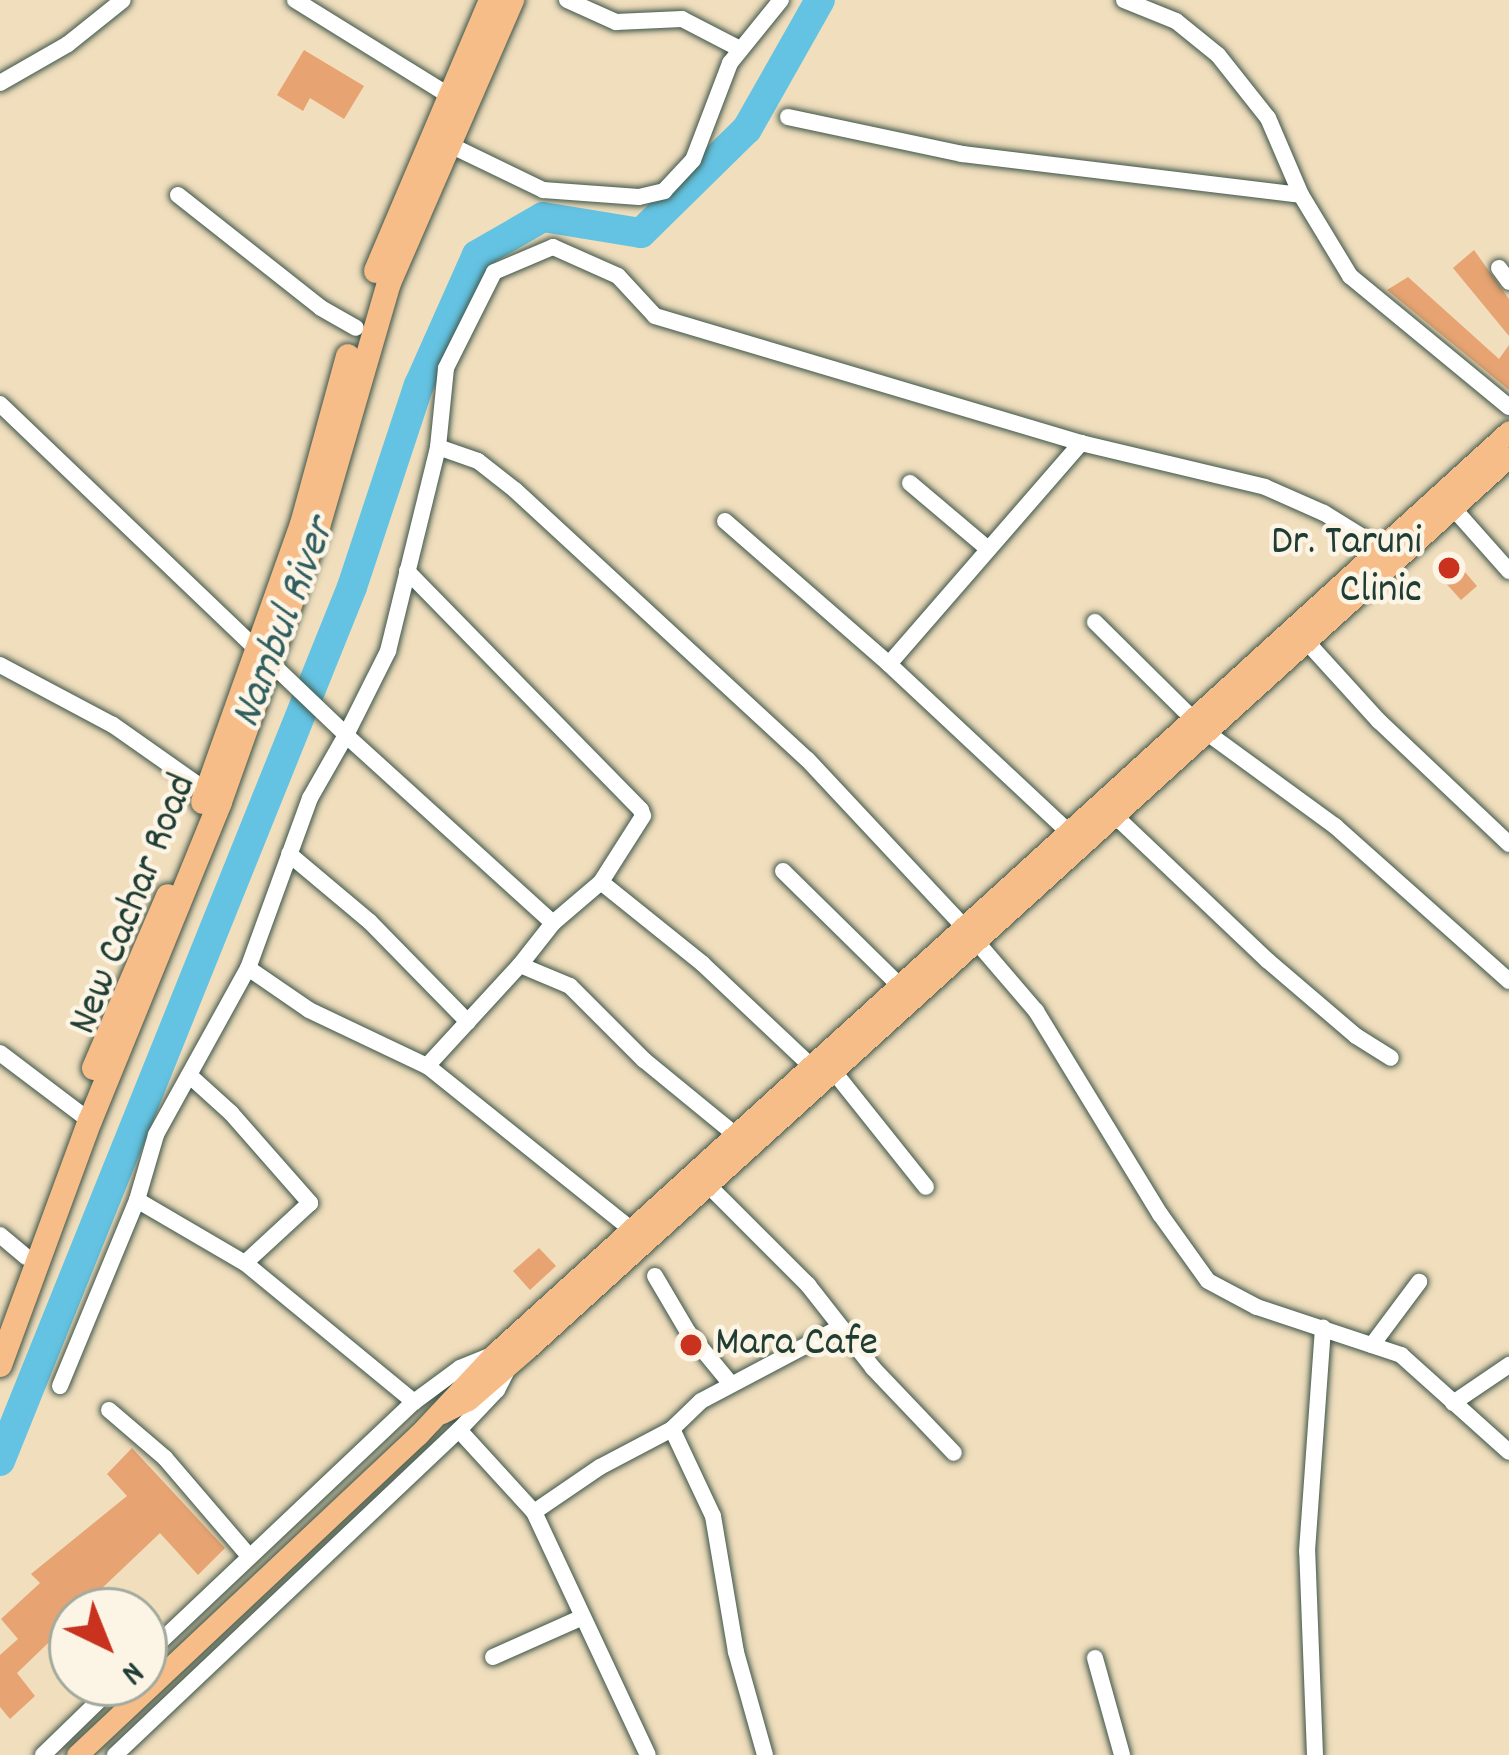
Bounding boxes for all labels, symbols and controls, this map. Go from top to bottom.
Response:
water label: Nambul River [221,512,351,736]
place label: Dr. Taruni Clinic [1271,519,1422,618]
marker: Dr. Taruni Clinic [1433,552,1465,584]
street label: New Cachar Road [60,768,210,1042]
place label: Mara Cafe [715,1320,878,1370]
marker: Mara Cafe [678,1332,704,1358]
north arrow [48,1587,168,1707]
text: N [109,1649,153,1694]

